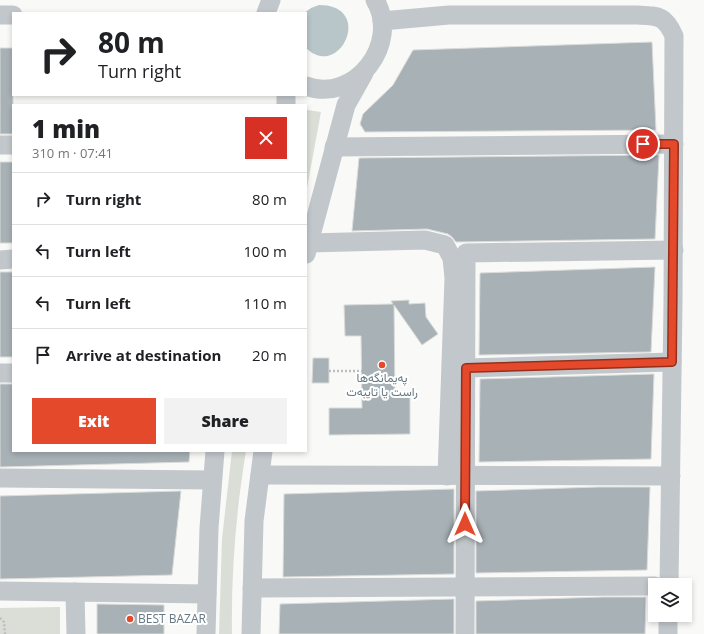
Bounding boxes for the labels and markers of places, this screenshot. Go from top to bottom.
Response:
pin [626,127,660,161]
marker: پەیمانگەها راست یا تایبەت [377,360,387,370]
place label: پەیمانگەها راست یا تایبەت [346,369,418,400]
place label: BEST BAZAR [138,610,207,627]
marker: BEST BAZAR [125,614,135,624]

